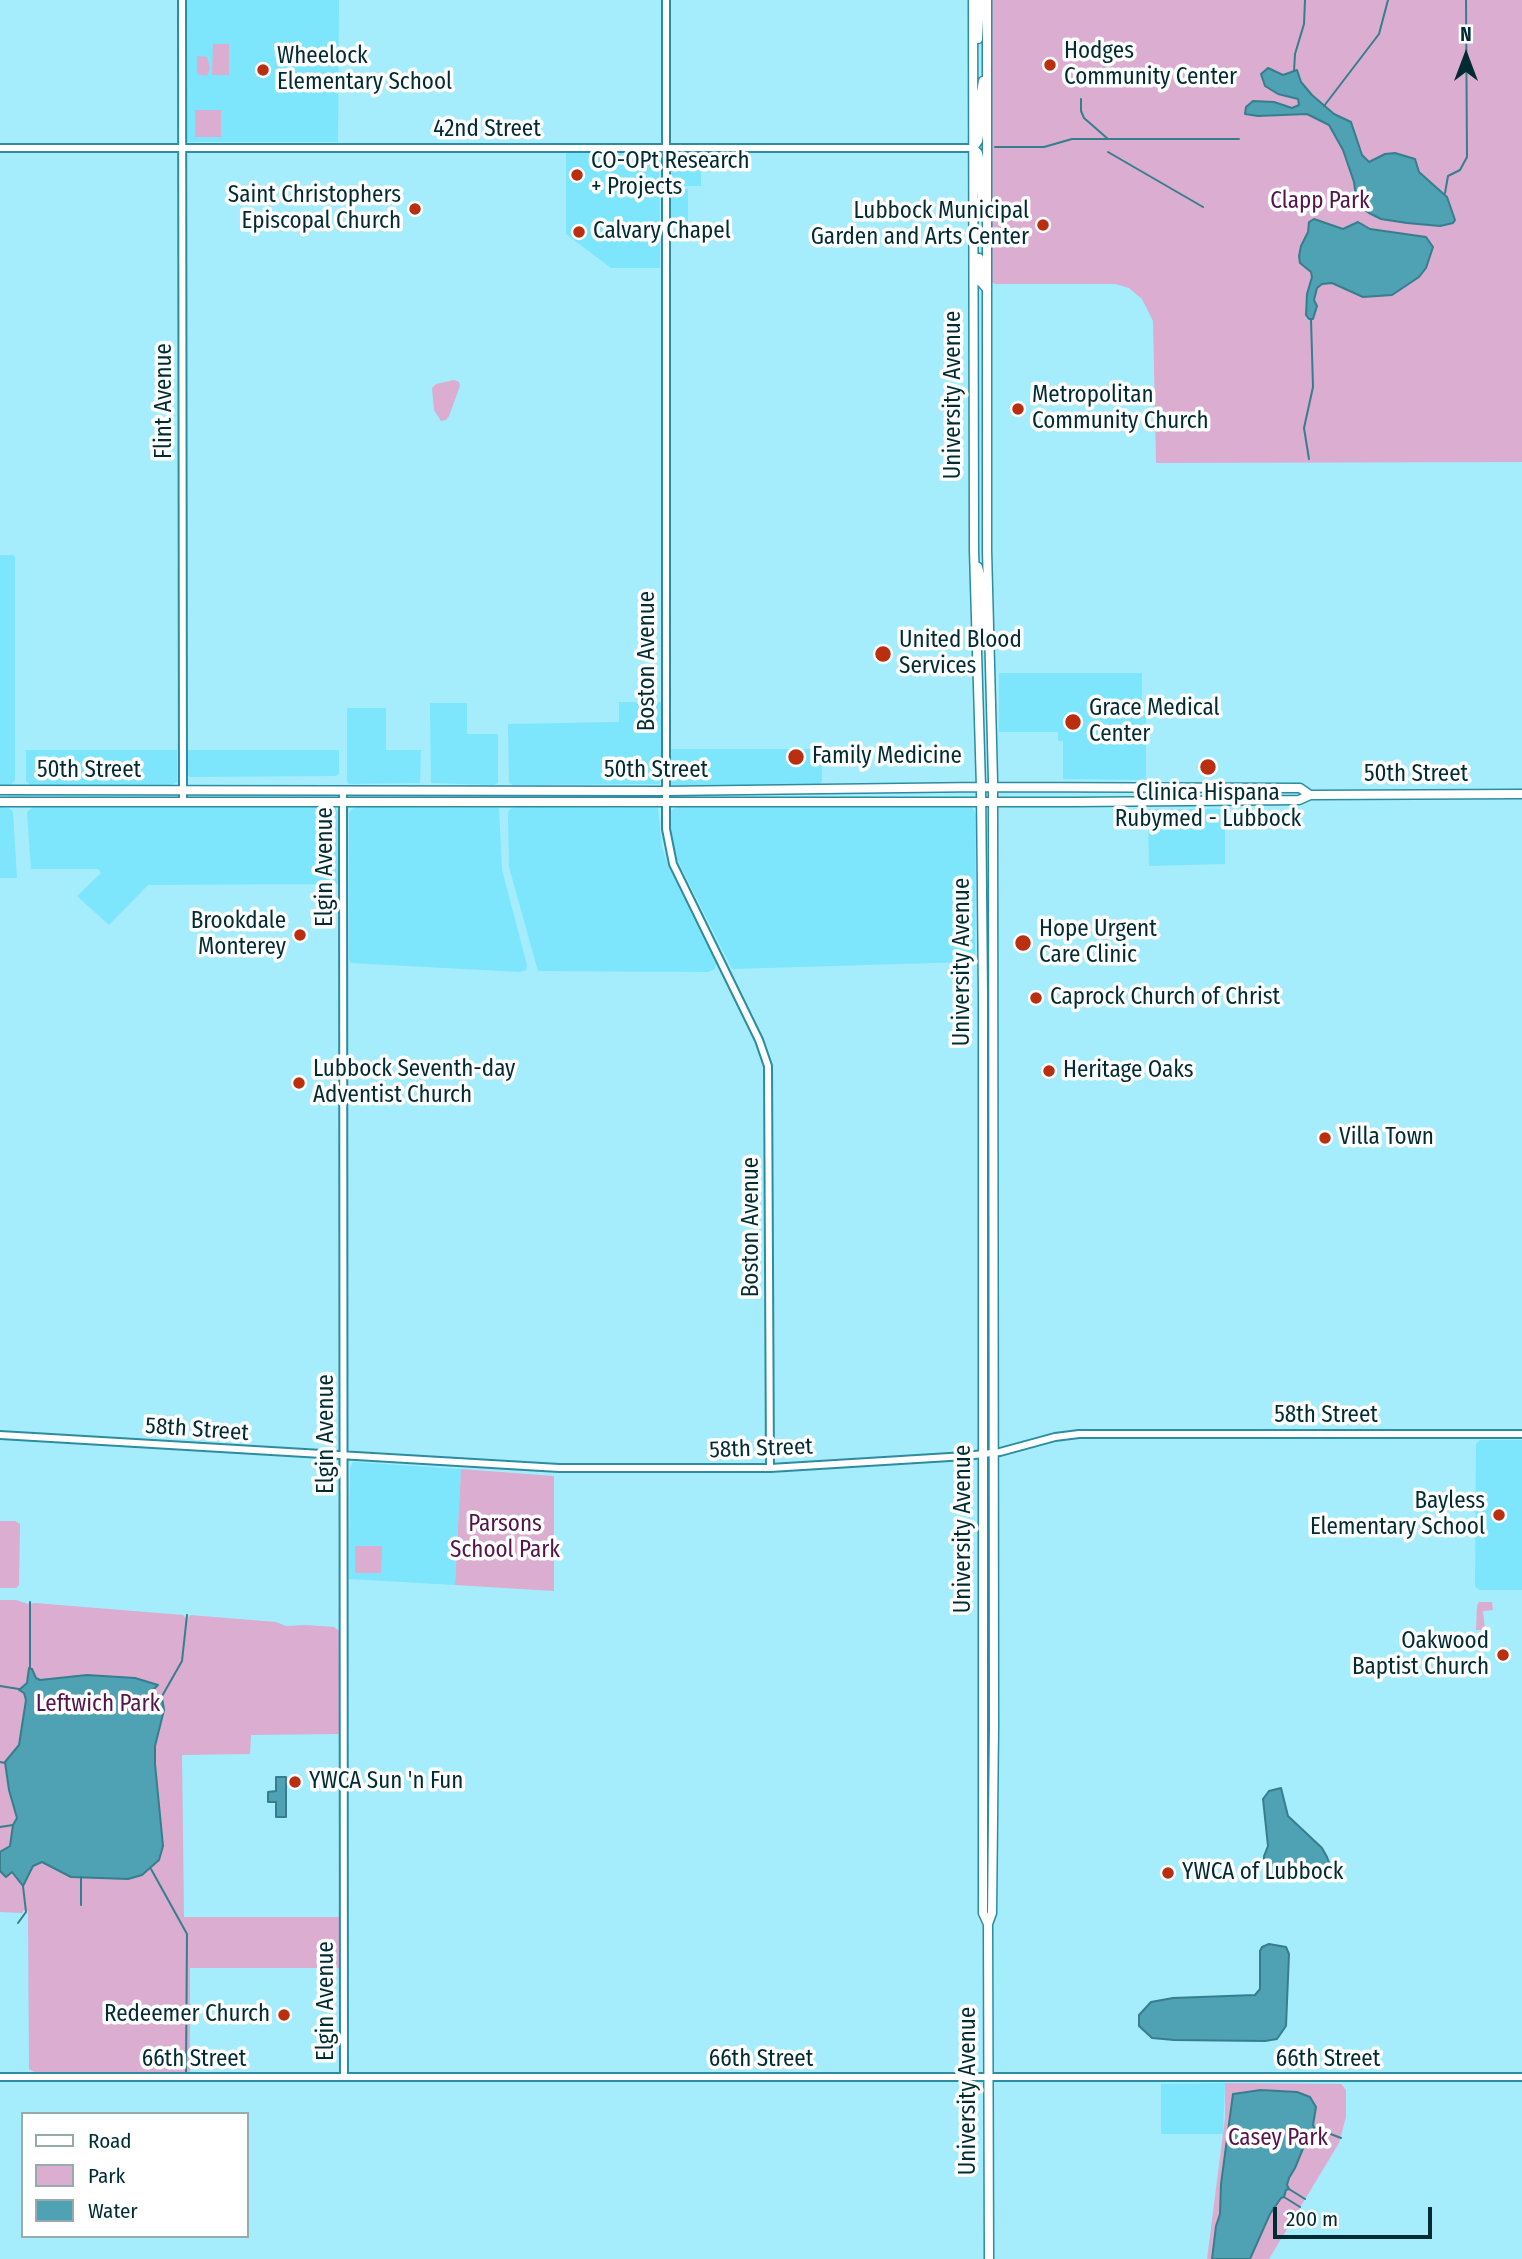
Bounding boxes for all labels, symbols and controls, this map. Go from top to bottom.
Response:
north arrow [1431,21,1501,91]
text: N [1460,23,1472,46]
place label: Hodges Community Center [1064,38,1237,92]
place label: Wheelock Elementary School [277,43,452,97]
marker: Hodges Community Center [1042,57,1058,73]
marker: Wheelock Elementary School [255,62,271,78]
street label: 42nd Street [433,116,541,144]
place label: CO-OPt Research + Projects [591,148,750,202]
marker: CO-OPt Research + Projects [569,167,585,183]
place label: Saint Christophers Episcopal Church [228,182,401,236]
park label: Clapp Park [1270,188,1370,216]
place label: Lubbock Municipal Garden and Arts Center [811,198,1029,252]
marker: Saint Christophers Episcopal Church [407,201,423,217]
marker: Lubbock Municipal Garden and Arts Center [1035,217,1051,233]
place label: Calvary Chapel [593,218,731,246]
marker: Calvary Chapel [571,224,587,240]
street label: University Avenue [940,311,968,479]
street label: Flint Avenue [151,343,179,459]
place label: Metropolitan Community Church [1032,382,1209,436]
marker: Metropolitan Community Church [1010,401,1026,417]
street label: Boston Avenue [634,591,662,731]
place label: United Blood Services [899,627,1022,681]
marker: United Blood Services [873,644,893,664]
place label: Grace Medical Center [1089,695,1220,749]
marker: Grace Medical Center [1063,712,1083,732]
place label: Family Medicine [812,743,962,771]
marker: Family Medicine [786,747,806,767]
street label: 50th Street [37,757,141,785]
street label: 50th Street [604,757,708,785]
marker: Clinica Hispana Rubymed - Lubbock [1198,757,1218,777]
street label: 50th Street [1364,761,1468,789]
place label: Clinica Hispana Rubymed - Lubbock [1115,780,1301,834]
street label: Elgin Avenue [312,807,340,927]
street label: University Avenue [949,878,977,1046]
place label: Brookdale Monterey [191,908,286,962]
place label: Hope Urgent Care Clinic [1039,916,1157,970]
marker: Brookdale Monterey [292,927,308,943]
marker: Hope Urgent Care Clinic [1013,933,1033,953]
place label: Caprock Church of Christ [1050,984,1280,1012]
marker: Caprock Church of Christ [1028,990,1044,1006]
place label: Lubbock Seventh-day Adventist Church [313,1056,515,1110]
place label: Heritage Oaks [1063,1057,1194,1085]
marker: Heritage Oaks [1041,1063,1057,1079]
marker: Lubbock Seventh-day Adventist Church [291,1075,307,1091]
place label: Villa Town [1339,1124,1434,1152]
marker: Villa Town [1317,1130,1333,1146]
street label: Boston Avenue [738,1157,766,1297]
street label: Elgin Avenue [313,1374,341,1494]
street label: 58th Street [1274,1402,1378,1430]
street label: 58th Street [144,1413,250,1447]
street label: 58th Street [709,1433,813,1465]
street label: University Avenue [950,1445,978,1613]
place label: Bayless Elementary School [1310,1488,1485,1542]
marker: Bayless Elementary School [1491,1507,1507,1523]
park label: Parsons School Park [450,1511,560,1565]
place label: Oakwood Baptist Church [1352,1628,1489,1682]
marker: Oakwood Baptist Church [1495,1647,1511,1663]
park label: Leftwich Park [36,1691,160,1719]
place label: YWCA Sun 'n Fun [309,1768,463,1796]
marker: YWCA Sun 'n Fun [287,1774,303,1790]
place label: YWCA of Lubbock [1182,1859,1343,1887]
marker: YWCA of Lubbock [1160,1865,1176,1881]
street label: Elgin Avenue [313,1941,341,2061]
place label: Redeemer Church [104,2001,270,2029]
marker: Redeemer Church [276,2007,292,2023]
street label: University Avenue [955,2007,983,2175]
street label: 66th Street [142,2046,246,2074]
street label: 66th Street [709,2046,813,2074]
street label: 66th Street [1276,2046,1380,2074]
legend [21,2112,248,2238]
park label: Casey Park [1228,2125,1328,2153]
text: Road [88,2128,132,2154]
text: Park [88,2163,125,2189]
scale bar [1277,2192,1436,2236]
text: Water [88,2198,138,2224]
text: 200 m [1286,2206,1338,2232]

